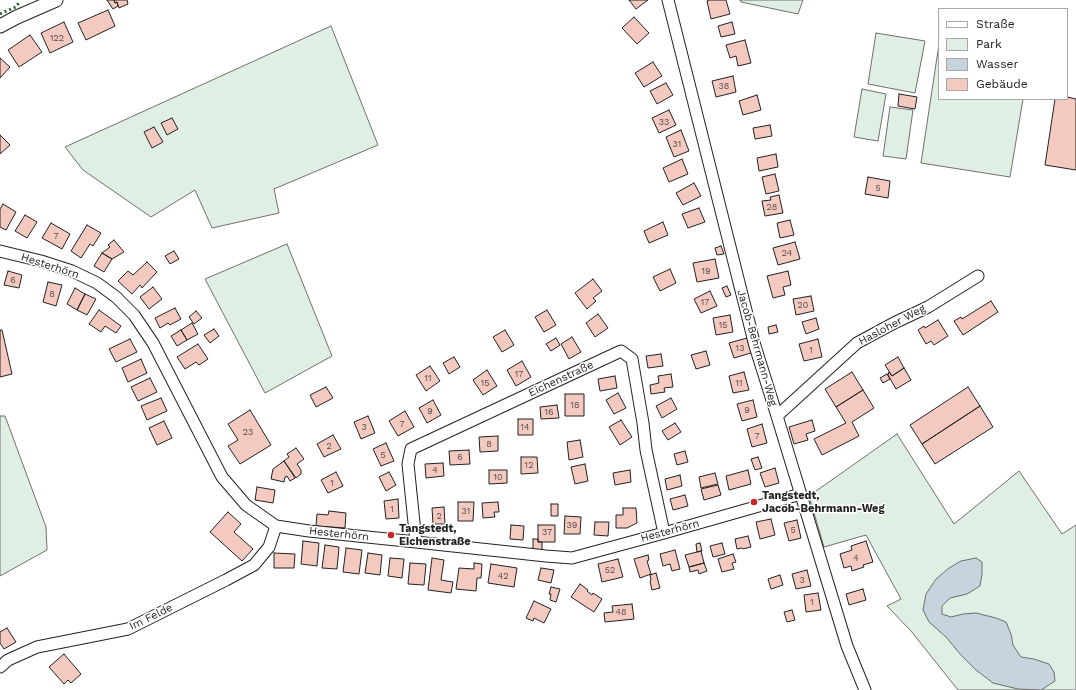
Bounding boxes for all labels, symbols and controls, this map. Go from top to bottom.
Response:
legend [938,8,1068,100]
text: Straße [976,17,1015,31]
house number: 122 [50,33,64,43]
text: Park [976,37,1002,51]
text: Wasser [976,57,1018,71]
text: Gebäude [976,77,1028,91]
house number: 38 [719,81,729,91]
house number: 33 [659,117,669,127]
house number: 31 [673,139,681,149]
house number: 5 [875,183,881,193]
house number: 28 [767,202,777,212]
house number: 7 [53,231,59,241]
house number: 24 [782,248,792,258]
street label: Hesterhörn [19,250,81,282]
house number: 19 [701,266,711,276]
house number: 6 [10,275,16,285]
street label: Jacob-Behrmann-Weg [734,288,780,408]
house number: 8 [49,289,55,299]
house number: 17 [701,297,709,307]
house number: 20 [798,300,808,310]
street label: Hasloher Weg [856,302,928,348]
house number: 15 [719,320,727,330]
house number: 13 [736,343,744,353]
house number: 1 [809,345,813,355]
street label: Eichenstraße [526,358,596,400]
house number: 17 [515,369,523,379]
house number: 11 [424,373,432,383]
house number: 15 [481,378,489,388]
house number: 11 [735,378,743,388]
house number: 18 [570,400,580,410]
house number: 9 [744,405,750,415]
house number: 9 [427,406,433,416]
house number: 16 [545,407,553,417]
house number: 7 [399,419,405,429]
house number: 3 [361,422,367,432]
house number: 14 [520,422,530,432]
house number: 23 [243,427,253,437]
house number: 7 [754,431,760,441]
house number: 8 [486,439,492,449]
house number: 2 [326,441,332,451]
house number: 5 [380,450,386,460]
house number: 6 [457,452,463,462]
house number: 12 [525,460,533,470]
house number: 4 [432,465,438,475]
house number: 10 [493,472,503,482]
house number: 1 [330,478,334,488]
place label: Tangstedt, Jacob-Behrmann-Weg [762,489,885,515]
marker: Tangstedt, Jacob-Behrmann-Weg [749,497,759,507]
house number: 1 [390,504,394,514]
house number: 31 [462,506,470,516]
house number: 2 [436,511,442,521]
street label: Hesterhörn [639,517,701,545]
house number: 39 [567,520,577,530]
place label: Tangstedt, Eichenstraße [399,522,471,548]
street label: Hesterhörn [308,524,370,544]
house number: 5 [790,525,796,535]
house number: 37 [542,527,552,537]
marker: Tangstedt, Eichenstraße [386,530,396,540]
house number: 4 [853,553,859,563]
house number: 52 [605,565,615,575]
house number: 42 [498,571,508,581]
house number: 3 [799,575,805,585]
house number: 1 [810,597,814,607]
street label: Im Felde [127,601,175,633]
house number: 48 [615,607,627,617]

